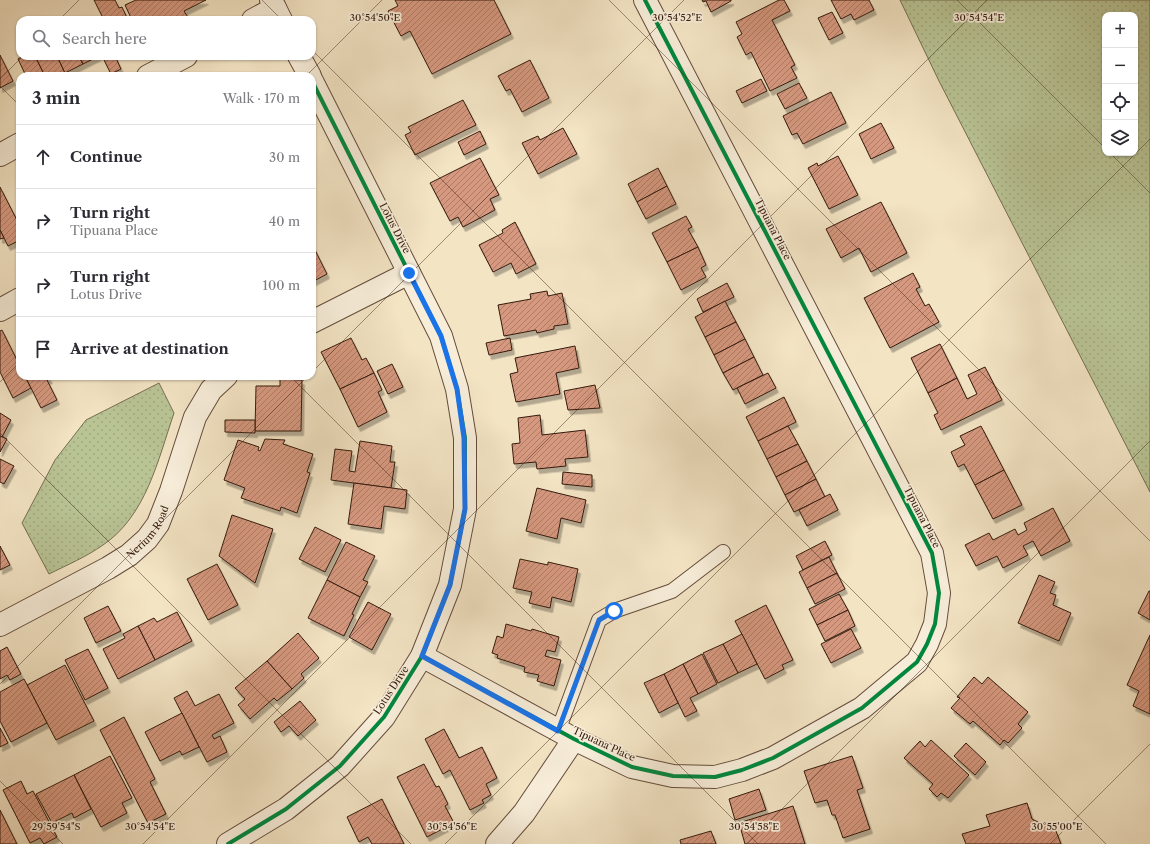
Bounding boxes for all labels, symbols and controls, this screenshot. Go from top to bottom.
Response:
text: 30°54'50"E [350,11,400,24]
text: 30°54'52"E [652,11,702,24]
text: 30°54'54"E [954,11,1004,24]
map controls [1102,12,1138,156]
button: + [1102,12,1138,48]
search box [16,16,316,60]
icon: search [30,27,52,49]
text: Search here [62,29,147,48]
button: − [1102,48,1138,84]
button: locate [1102,84,1138,120]
text: 3 min [32,88,81,108]
text: Walk · 170 m [223,90,300,106]
button: layers [1102,120,1138,156]
icon: ahead [32,146,54,168]
text: Continue [70,147,142,166]
text: 30 m [269,149,300,165]
street label: Tipuana Place [752,196,794,262]
street label: Lotus Drive [377,200,414,256]
text: Turn right [70,203,150,222]
icon: right [32,210,54,232]
text: 40 m [269,213,300,229]
text: Tipuana Place [70,222,158,238]
route end [400,264,418,282]
text: Turn right [70,267,150,286]
icon: right [32,274,54,296]
text: 100 m [262,277,300,293]
text: Lotus Drive [70,286,142,302]
icon: arrive [32,338,54,360]
text: Arrive at destination [70,339,229,358]
street label: Tipuana Place [901,484,943,550]
street label: Nerium Road [123,504,171,561]
route start [605,602,623,620]
street label: Lotus Drive [370,663,412,717]
street label: Tipuana Place [571,724,638,764]
text: 29°59'54"S [31,820,81,833]
text: 30°54'54"E [125,820,175,833]
text: 30°54'56"E [427,820,477,833]
text: 30°54'58"E [729,820,779,833]
text: 30°55'00"E [1031,820,1083,833]

